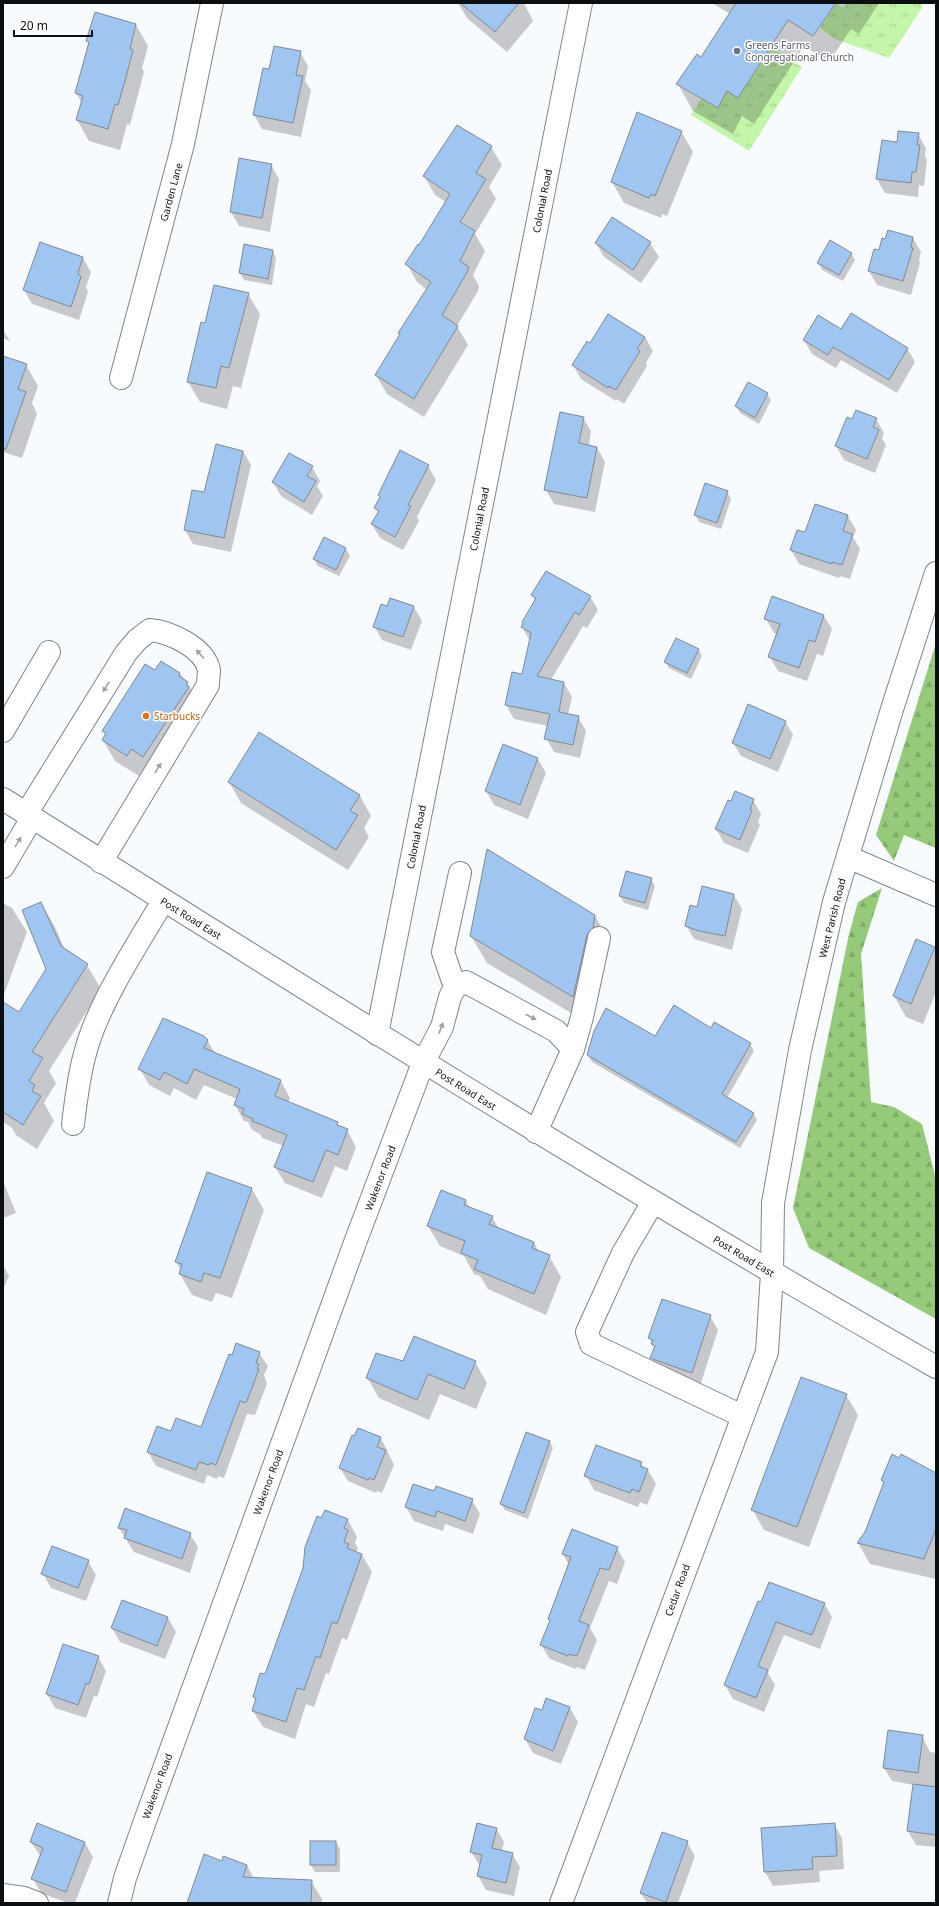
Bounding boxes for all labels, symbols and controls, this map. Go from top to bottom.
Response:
scale bar [14,12,92,38]
text: 20 m [20,17,48,34]
place label: Greens Farms Congregational Church [745,38,854,64]
marker: Greens Farms Congregational Church [732,46,742,56]
street label: Garden Lane [156,161,186,223]
street label: Colonial Road [529,168,555,234]
street label: Colonial Road [466,486,492,552]
one-way arrow [195,649,204,660]
one-way arrow [102,681,109,693]
place label: Starbucks [154,709,200,723]
marker: Starbucks [141,711,151,721]
one-way arrow [154,763,162,773]
street label: Colonial Road [403,804,429,870]
one-way arrow [14,836,21,848]
street label: West Parish Road [815,877,849,959]
street label: Post Road East [158,894,224,943]
one-way arrow [525,1014,537,1021]
one-way arrow [438,1022,444,1034]
street label: Post Road East [433,1065,499,1114]
street label: Wakenor Road [361,1143,399,1213]
street label: Post Road East [711,1232,778,1280]
street label: Wakenor Road [250,1447,286,1517]
street label: Cedar Road [661,1562,693,1618]
street label: Wakenor Road [139,1751,175,1821]

